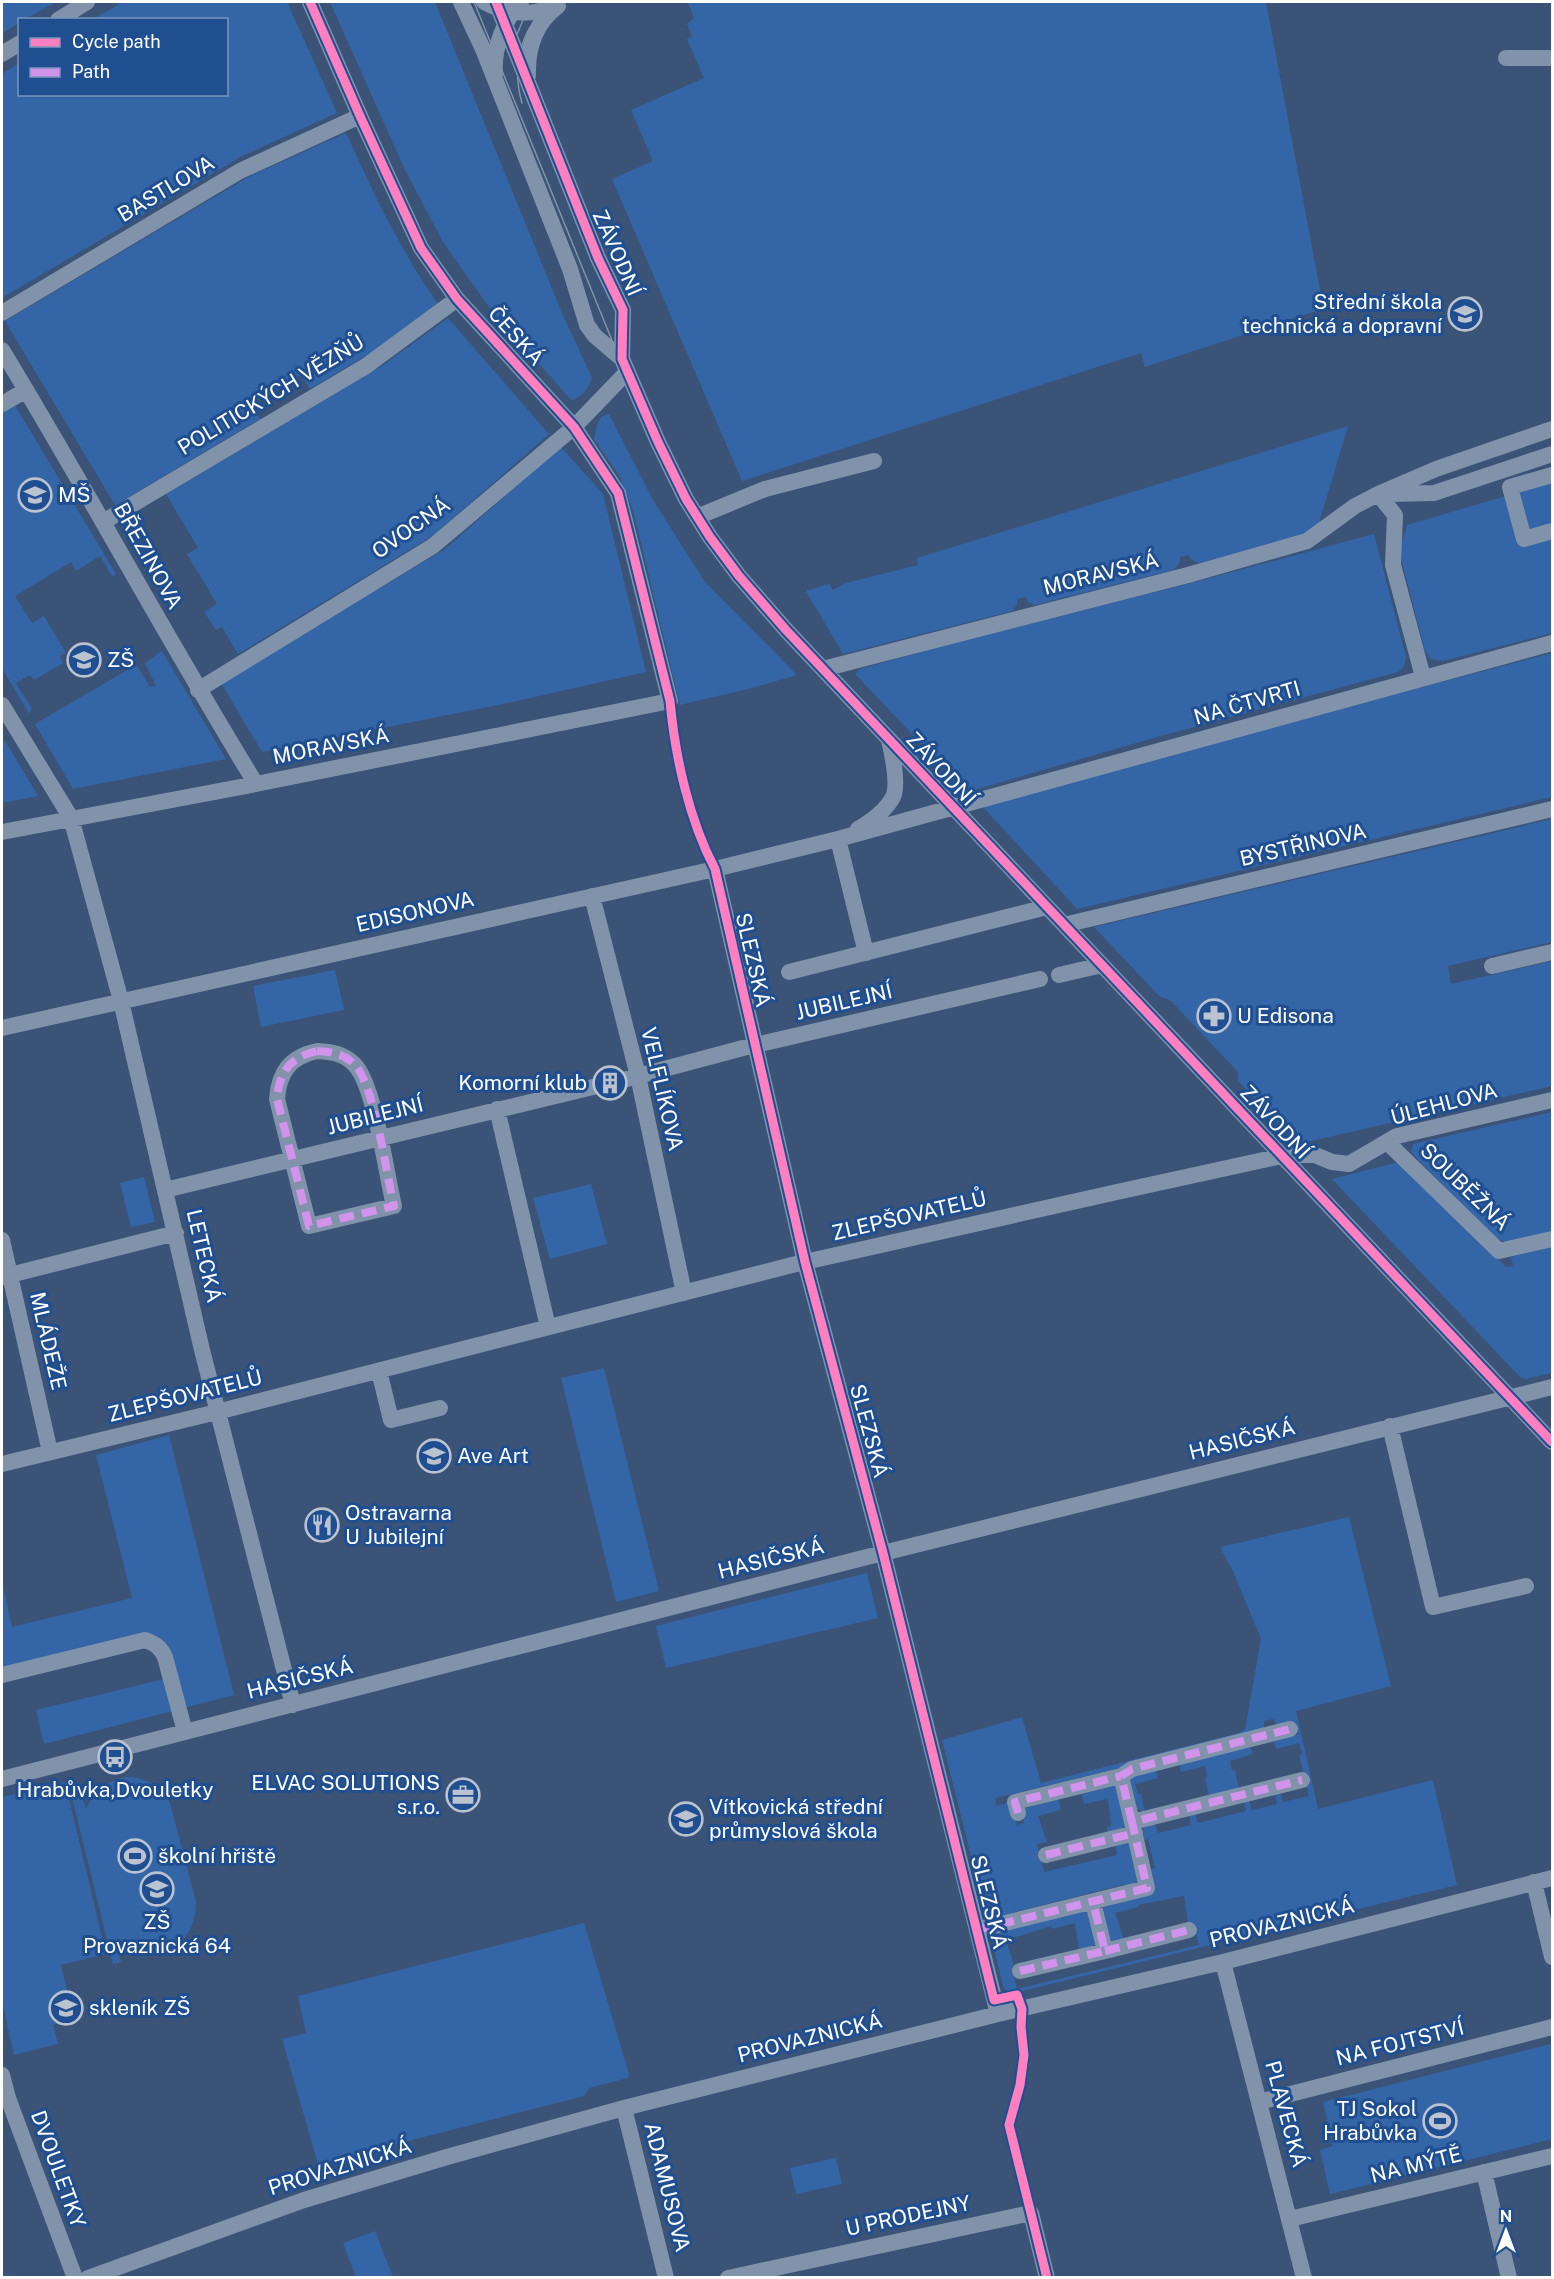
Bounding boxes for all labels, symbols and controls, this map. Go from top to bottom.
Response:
legend [18,18,228,96]
text: Cycle path [72,31,161,52]
text: Path [72,61,110,82]
street label: BASTLOVA [113,150,219,227]
street label: ZÁVODNÍ [587,206,648,301]
place label: Střední škola technická a dopravní [1242,289,1443,338]
school or university icon: Střední škola technická a dopravní [1447,296,1483,332]
street label: ČESKÁ [483,301,550,371]
street label: POLITICKÝCH VĚZŇŮ [173,328,368,460]
school or university icon: MŠ [17,477,53,513]
place label: MŠ [58,482,91,507]
street label: OVOCNÁ [367,492,455,563]
street label: BŘEZINOVA [109,498,188,614]
street label: MORAVSKÁ [1041,547,1161,600]
school or university icon: ZŠ [66,642,102,678]
place label: ZŠ [107,647,134,672]
street label: NA ČTVRTI [1191,675,1303,730]
street label: MORAVSKÁ [271,722,391,769]
street label: ZÁVODNÍ [901,727,982,811]
street label: BYSTŘINOVA [1237,818,1369,871]
street label: EDISONOVA [353,886,476,937]
street label: SLEZSKÁ [731,910,776,1009]
street label: JUBILEJNÍ [793,978,896,1025]
pharmacy icon: U Edisona [1196,998,1232,1034]
place label: U Edisona [1237,1003,1334,1028]
street label: VELFLÍKOVA [636,1025,689,1153]
building icon: Komorní klub [592,1065,628,1101]
place label: Komorní klub [458,1070,587,1095]
street label: ÚLEHLOVA [1388,1077,1500,1130]
street label: ZÁVODNÍ [1235,1080,1316,1164]
street label: JUBILEJNÍ [324,1091,427,1140]
street label: SOUBĚŽNÁ [1415,1138,1515,1236]
street label: ZLEPŠOVATELŮ [829,1185,989,1245]
street label: LETECKÁ [182,1207,227,1305]
street label: MLÁDEŽE [25,1289,72,1392]
street label: ZLEPŠOVATELŮ [105,1363,265,1427]
street label: SLEZSKÁ [845,1381,894,1480]
street label: HASIČSKÁ [1186,1414,1298,1465]
school or university icon: Ave Art [416,1438,452,1474]
place label: Ave Art [457,1443,529,1468]
place label: Ostravarna U Jubilejní [345,1500,452,1549]
restaurant icon: Ostravarna U Jubilejní [304,1507,340,1543]
street label: HASIČSKÁ [715,1533,827,1584]
street label: HASIČSKÁ [244,1653,356,1704]
bus stop icon: Hrabůvka,Dvouletky [97,1739,133,1775]
place label: ELVAC SOLUTIONS s.r.o. [251,1770,440,1819]
place label: Hrabůvka,Dvouletky [17,1777,213,1802]
office icon: ELVAC SOLUTIONS s.r.o. [445,1777,481,1813]
place label: Vítkovická střední průmyslová škola [709,1794,884,1843]
school or university icon: Vítkovická střední průmyslová škola [668,1801,704,1837]
sports icon: školní hřiště [117,1838,153,1874]
place label: školní hřiště [158,1843,276,1868]
street label: SLEZSKÁ [966,1852,1013,1952]
school or university icon: ZŠ Provaznická 64 [139,1871,175,1907]
street label: PROVAZNICKÁ [1207,1892,1357,1953]
place label: ZŠ Provaznická 64 [83,1909,231,1958]
school or university icon: skleník ZŠ [48,1990,84,2026]
place label: skleník ZŠ [89,1995,191,2020]
street label: PROVAZNICKÁ [735,2007,885,2068]
street label: NA FOJTSTVÍ [1333,2014,1468,2071]
street label: PLAVECKÁ [1260,2058,1313,2170]
place label: TJ Sokol Hrabůvka [1323,2096,1417,2145]
sports icon: TJ Sokol Hrabůvka [1422,2103,1458,2139]
street label: DVOULETKY [26,2107,91,2231]
street label: ADAMUSOVA [639,2120,696,2254]
street label: PROVAZNICKÁ [265,2133,415,2200]
street label: NA MÝTĚ [1368,2141,1464,2188]
street label: U PRODEJNY [843,2190,973,2241]
north arrow [1476,2201,1536,2261]
text: N [1500,2207,1512,2226]

